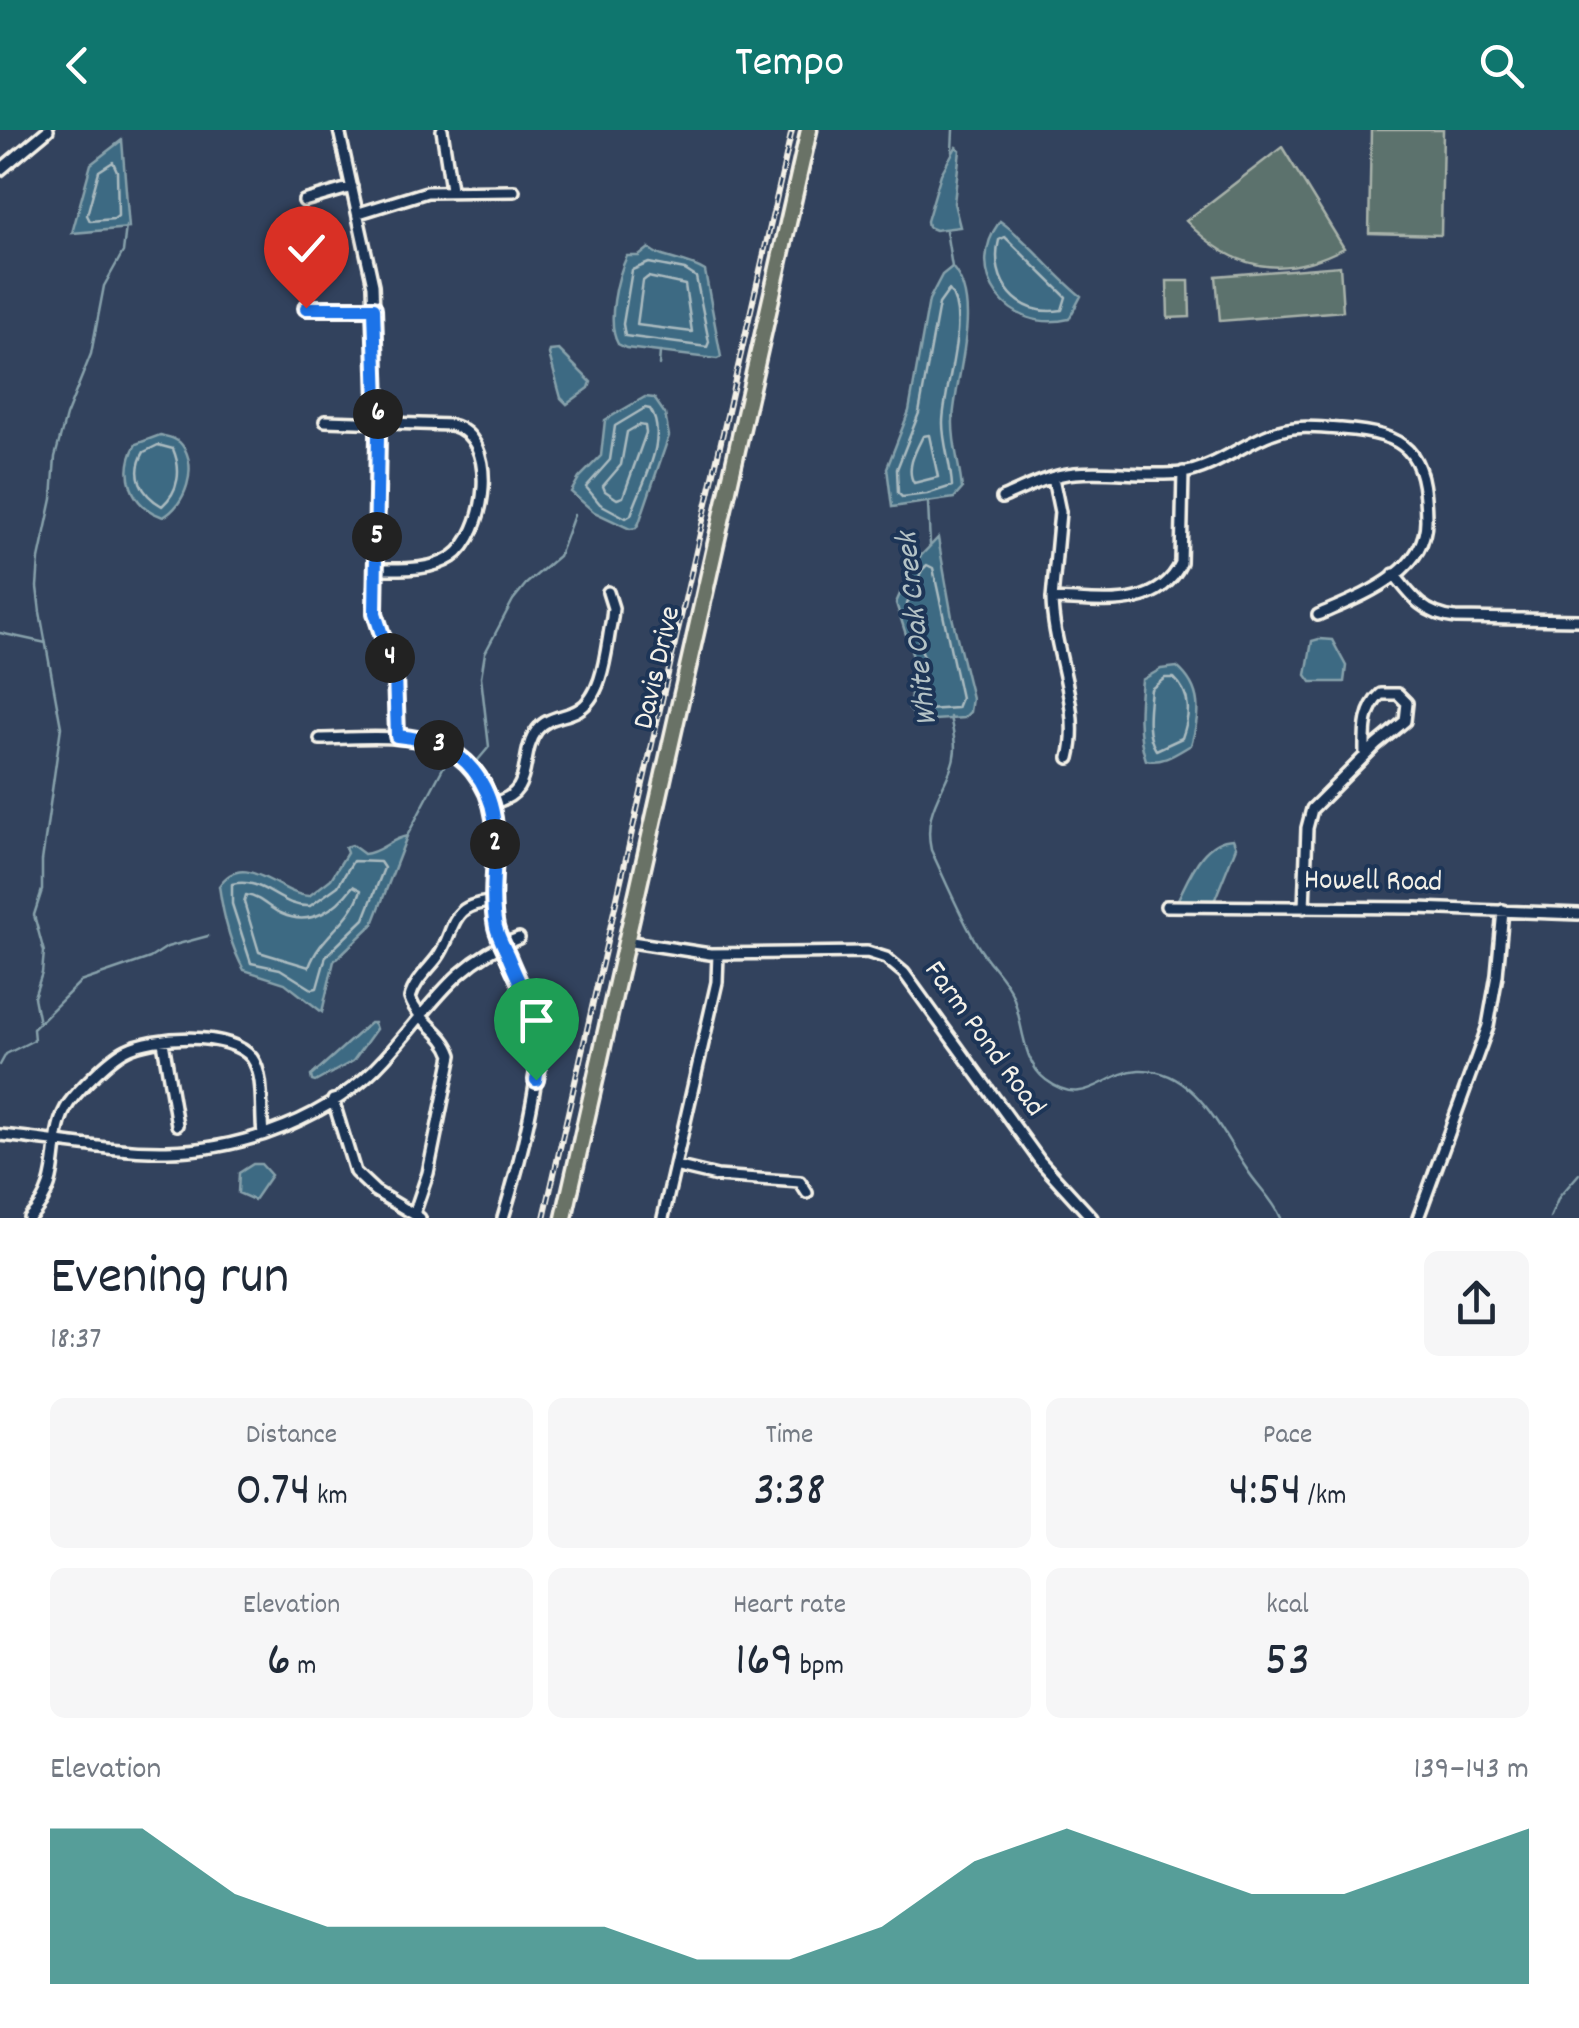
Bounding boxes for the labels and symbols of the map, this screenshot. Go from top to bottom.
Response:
pin [264,206,349,309]
pin: 6 [353,389,403,439]
pin: 5 [352,512,402,562]
water label: White Oak Creek [886,527,952,728]
street label: Davis Drive [624,602,694,734]
pin: 4 [365,633,415,683]
pin: 3 [414,720,464,770]
pin: 2 [470,819,520,869]
street label: Howell Road [1303,860,1443,906]
street label: Farm Pond Road [912,953,1054,1127]
pin [494,978,579,1081]

